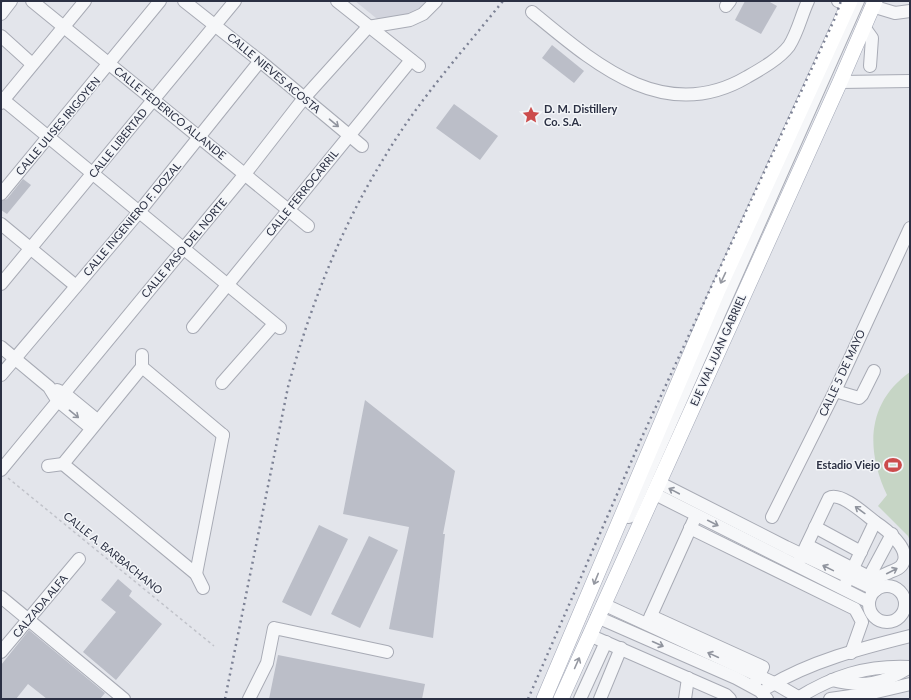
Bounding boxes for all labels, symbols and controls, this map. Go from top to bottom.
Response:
street label: CALLE NIEVES ACOSTA [225,30,324,116]
street label: CALLE FEDERICO ALLANDE [112,63,229,162]
street label: CALLE ULISES IRIGOYEN [13,74,103,177]
place label: D. M. Distillery Co. S.A. [544,102,618,128]
street label: CALLE LIBERTAD [86,105,150,180]
place icon: D. M. Distillery Co. S.A. [521,105,541,125]
one-way arrow [328,119,339,128]
street label: CALLE FERROCARRIL [263,146,341,239]
street label: CALLE INGENIERO F. DOZAL [80,159,183,278]
street label: CALLE PASO DEL NORTE [138,195,229,300]
one-way arrow [719,272,726,284]
street label: EJE VIAL JUAN GABRIEL [687,291,748,408]
street label: CALLE 5 DE MAYO [816,327,867,418]
one-way arrow [69,409,80,418]
sports icon: Estadio Viejo [883,455,903,475]
place label: Estadio Viejo [816,458,880,471]
one-way arrow [669,486,681,494]
one-way arrow [854,506,865,514]
street label: CALLE A. BARBACHANO [61,509,166,597]
one-way arrow [707,520,719,528]
one-way arrow [823,564,835,571]
one-way arrow [886,567,898,574]
street label: CALZADA ALFA [9,571,70,640]
one-way arrow [592,572,600,584]
one-way arrow [652,641,664,648]
one-way arrow [708,651,720,658]
one-way arrow [573,658,581,670]

